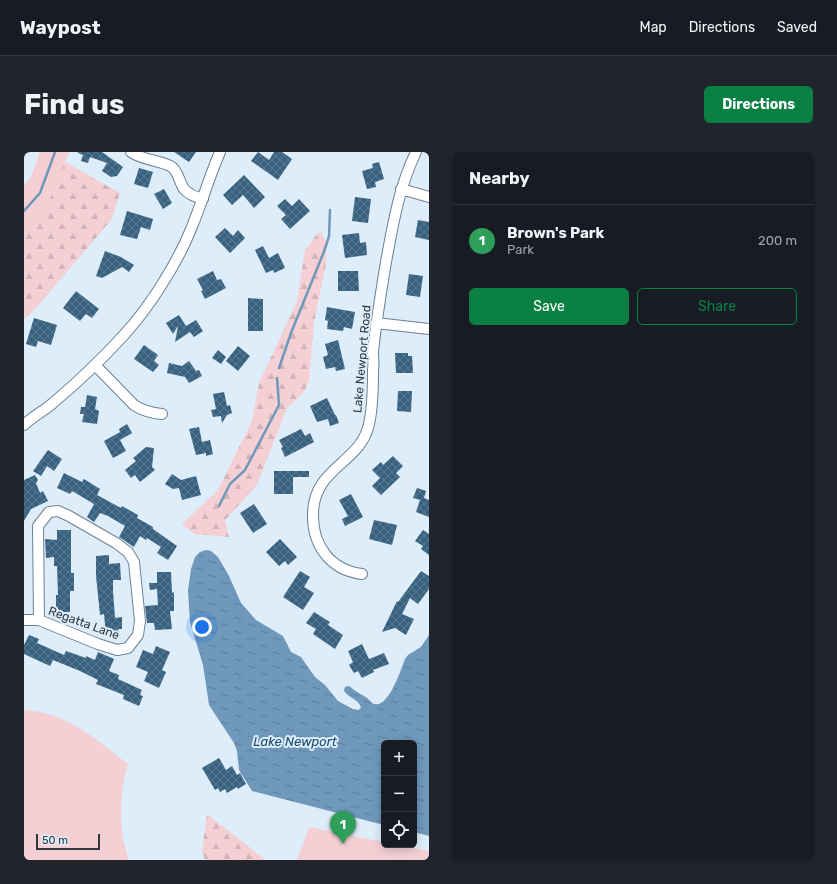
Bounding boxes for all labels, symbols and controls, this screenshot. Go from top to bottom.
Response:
text: Waypost [20,16,101,39]
text: Map [640,19,667,36]
text: Directions [689,19,755,36]
text: Saved [777,19,817,36]
button: Directions [704,86,813,123]
text: Find us [24,88,124,121]
text: Nearby [469,168,530,188]
text: Brown's Park [507,224,604,242]
text: 1 [479,233,485,248]
text: 200 m [758,233,797,248]
text: Park [507,242,534,257]
button: Save [469,288,629,325]
button: Share [637,288,797,325]
street label: Lake Newport Road [350,305,374,413]
street label: Regatta Lane [47,604,122,642]
your location [192,617,212,637]
water label: Lake Newport [253,734,338,749]
map controls [381,740,417,848]
button: + [381,740,417,776]
button: − [381,776,417,812]
pin: 1 [330,811,356,844]
button: locate [381,812,417,848]
scale bar [36,832,100,851]
text: 50 m [42,834,68,847]

